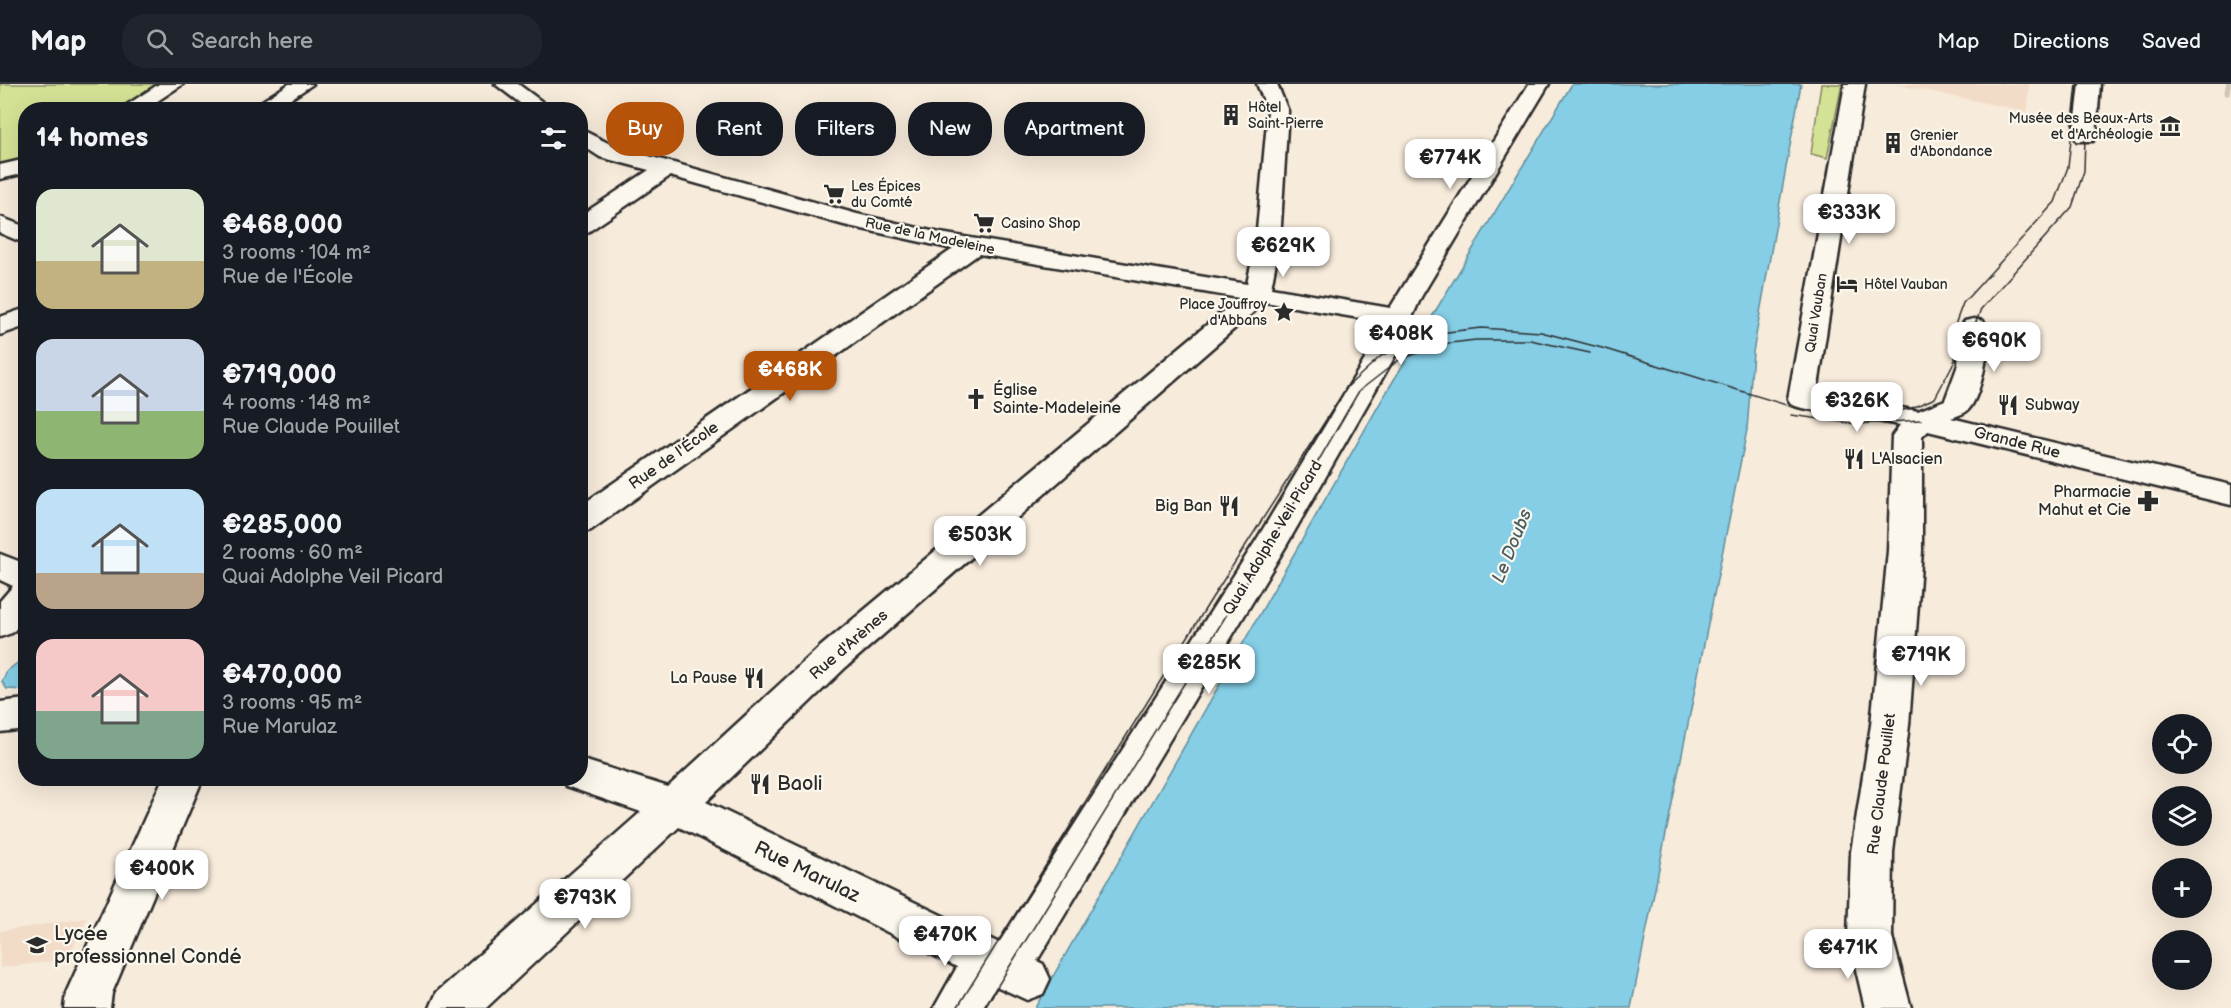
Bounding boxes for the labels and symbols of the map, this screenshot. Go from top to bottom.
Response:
place label: Hôtel Saint-Pierre [1248,99,1324,132]
building icon: Hôtel Saint-Pierre [1219,103,1243,127]
place label: Musée des Beaux-Arts et d'Archéologie [2009,110,2153,143]
museum icon: Musée des Beaux-Arts et d'Archéologie [2158,114,2182,138]
place label: Grenier d'Abondance [1910,127,1992,160]
building icon: Grenier d'Abondance [1881,131,1905,155]
pin: €774K [1408,139,1492,190]
place label: Les Épices du Comté [851,177,921,211]
supermarket icon: Les Épices du Comté [822,182,846,206]
pin: €333K [1807,194,1891,245]
supermarket icon: Casino Shop [972,211,996,235]
street label: Rue de la Madeleine [864,214,996,258]
place label: Casino Shop [1001,215,1081,232]
pin: €629K [1241,227,1325,278]
street label: Quai Vauban [1801,272,1831,354]
hotel icon: Hôtel Vauban [1835,272,1859,296]
place label: Hôtel Vauban [1864,276,1948,293]
place label: Place Jouffroy d'Abbans [1179,296,1268,329]
place icon: Place Jouffroy d'Abbans [1272,300,1296,324]
pin: €408K [1359,315,1443,366]
pin: €690K [1952,322,2036,373]
pin: €468K [748,351,832,402]
place label: Église Sainte-Madeleine [993,379,1122,418]
pin: €326K [1815,382,1899,433]
church icon: Église Sainte-Madeleine [964,387,988,411]
restaurant icon: Subway [1996,393,2020,417]
place label: Subway [2025,396,2080,415]
street label: Rue de l'École [624,416,723,494]
street label: Grande Rue [1972,423,2063,463]
restaurant icon: L'Alsacien [1842,447,1866,471]
place label: L'Alsacien [1871,450,1943,469]
street label: Quai Adolphe Veil Picard [1219,457,1327,619]
place label: Pharmacie Mahut et Cie [2038,483,2132,520]
pharmacy icon: Pharmacie Mahut et Cie [2136,489,2160,513]
restaurant icon: Big Ban [1217,494,1241,518]
place label: Big Ban [1155,497,1212,516]
water label: Le Doubs [1488,506,1536,586]
pin: €503K [938,516,1022,567]
street label: Rue d'Arènes [806,606,892,684]
pin: €719K [1879,636,1963,687]
pin: €285K [1167,644,1251,695]
restaurant icon: La Pause [742,666,766,690]
place label: La Pause [670,669,738,688]
street label: Rue Claude Pouillet [1864,712,1900,856]
restaurant icon: Baoli [748,772,772,796]
place label: Baoli [777,772,823,796]
street label: Rue Marulaz [750,836,864,908]
pin: €400K [120,850,204,901]
pin: €793K [543,879,627,930]
pin: €470K [903,916,987,967]
place label: Lycée professionnel Condé [54,922,241,969]
pin: €471K [1806,929,1890,980]
school or university icon: Lycée professionnel Condé [25,933,49,957]

